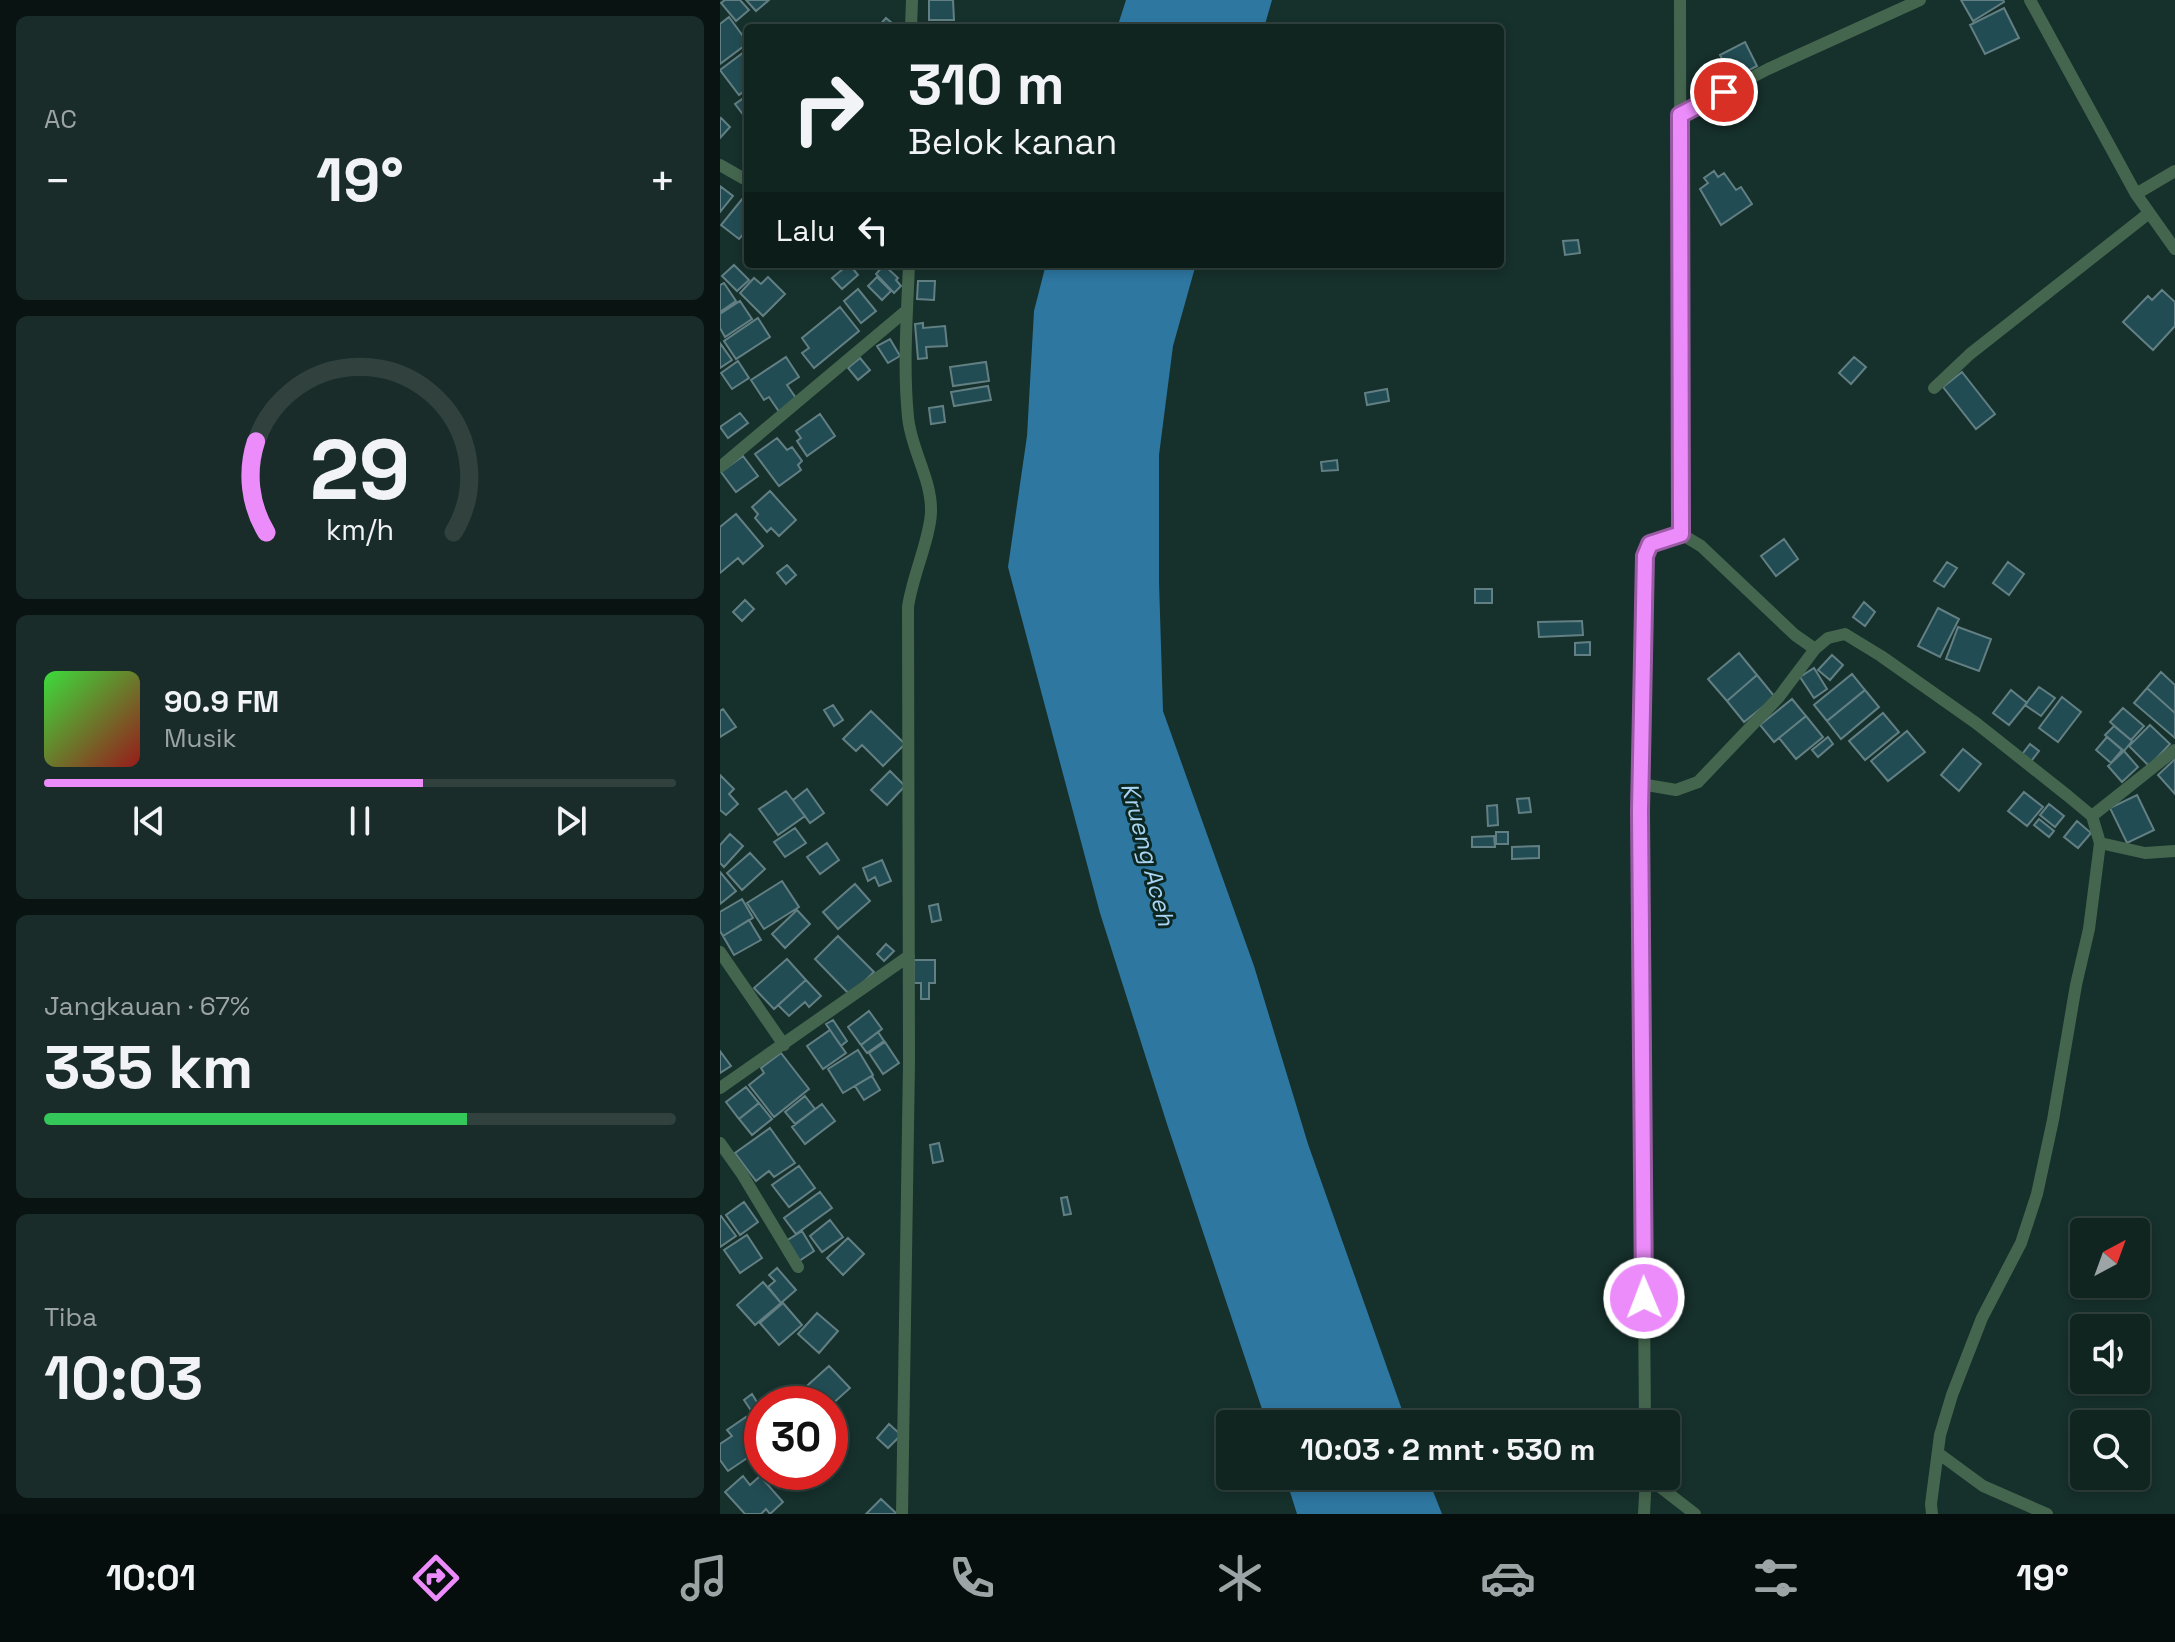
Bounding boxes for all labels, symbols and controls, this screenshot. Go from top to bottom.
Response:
text: 310 m [908,49,1065,120]
icon: right [776,56,880,160]
pin [1690,58,1758,126]
icon: arrive [1702,70,1746,114]
text: AC [44,102,77,136]
text: Belok kanan [908,119,1117,165]
text: 19° [316,142,404,219]
text: − [44,153,71,209]
text: + [649,153,676,209]
icon: left [851,208,895,252]
text: Lalu [776,211,835,250]
text: 29 [310,417,410,523]
text: km/h [326,513,394,549]
text: 90.9 FM [164,682,279,721]
text: Musik [164,721,236,755]
water label: Krueng Aceh [1114,779,1182,930]
icon: previous [127,799,171,843]
icon: pause [338,799,382,843]
icon: next [549,799,593,843]
text: Jangkauan · 67% [44,989,250,1023]
text: 335 km [44,1029,253,1106]
north arrow [2070,1218,2150,1298]
map controls [2070,1218,2150,1490]
position arrow [1602,1256,1686,1340]
text: Tiba [44,1300,97,1334]
button: sound [2070,1314,2150,1394]
text: 10:03 [44,1340,203,1417]
speed limit sign: 30 [744,1386,848,1490]
button: search [2070,1410,2150,1490]
text: 10:03 · 2 mnt · 530 m [1301,1430,1595,1469]
icon: directions [408,1550,464,1606]
icon: music [676,1550,732,1606]
icon: phone [944,1550,1000,1606]
icon: climate [1212,1550,1268,1606]
icon: car [1480,1550,1536,1606]
icon: filters [1748,1550,1804,1606]
text: 10:01 [106,1555,196,1601]
text: 19° [2016,1555,2069,1601]

